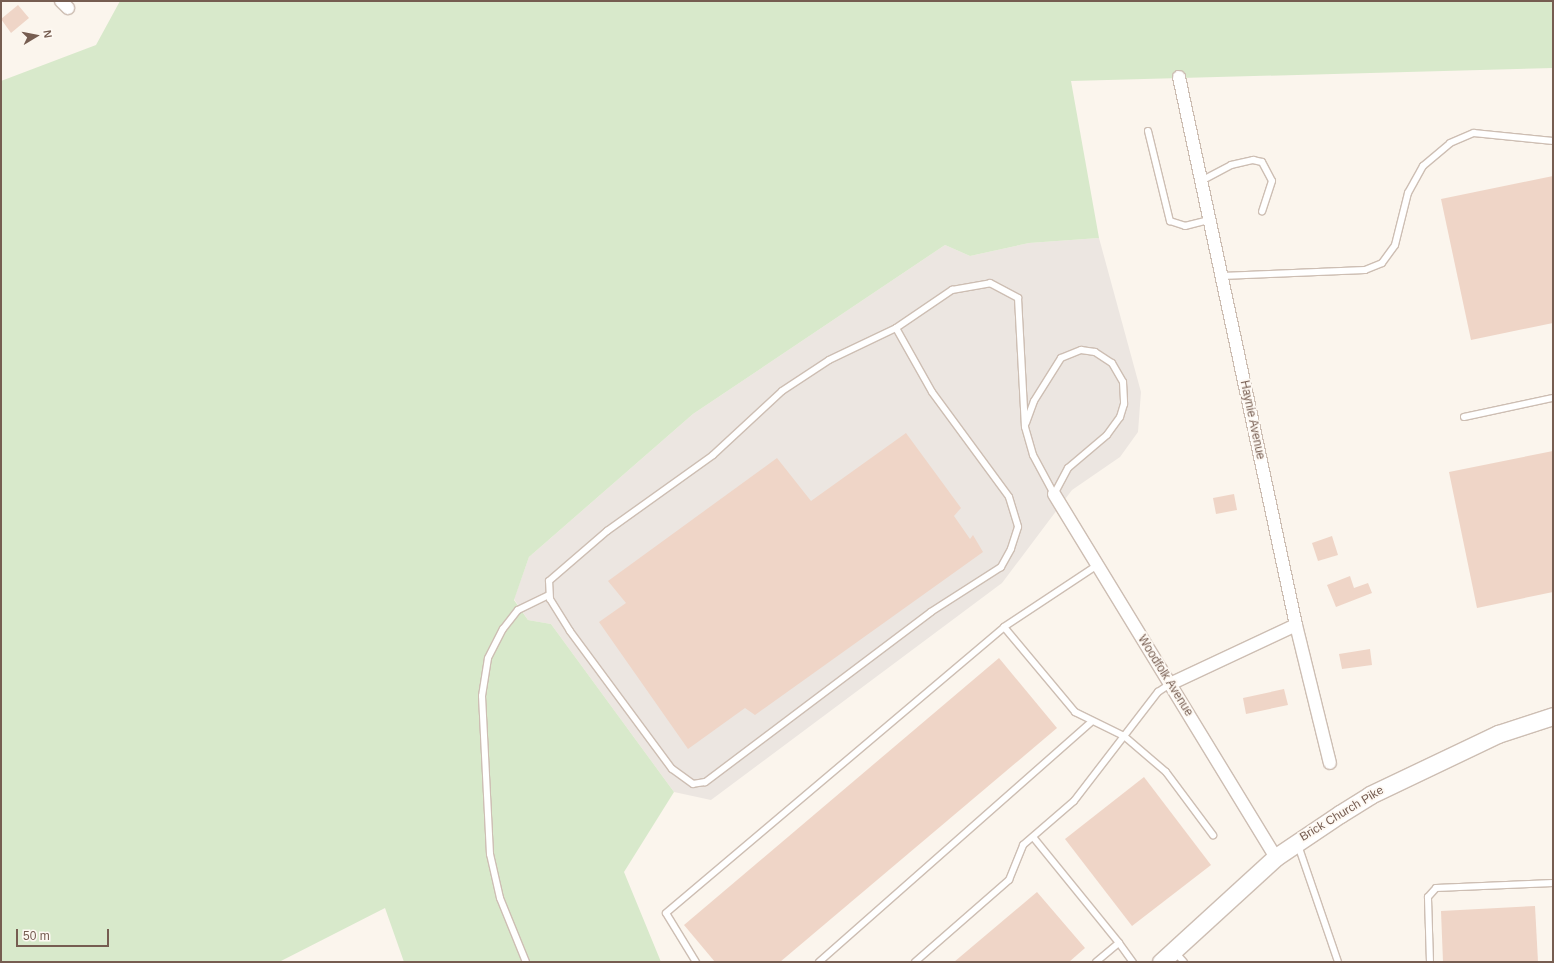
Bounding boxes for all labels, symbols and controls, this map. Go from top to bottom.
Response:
north arrow [16,16,56,56]
text: N [41,29,54,39]
street label: Haynie Avenue [1237,379,1267,461]
street label: Woodfolk Avenue [1134,632,1196,720]
street label: Brick Church Pike [1297,783,1387,845]
scale bar [18,921,111,947]
text: 50 m [23,929,50,943]

